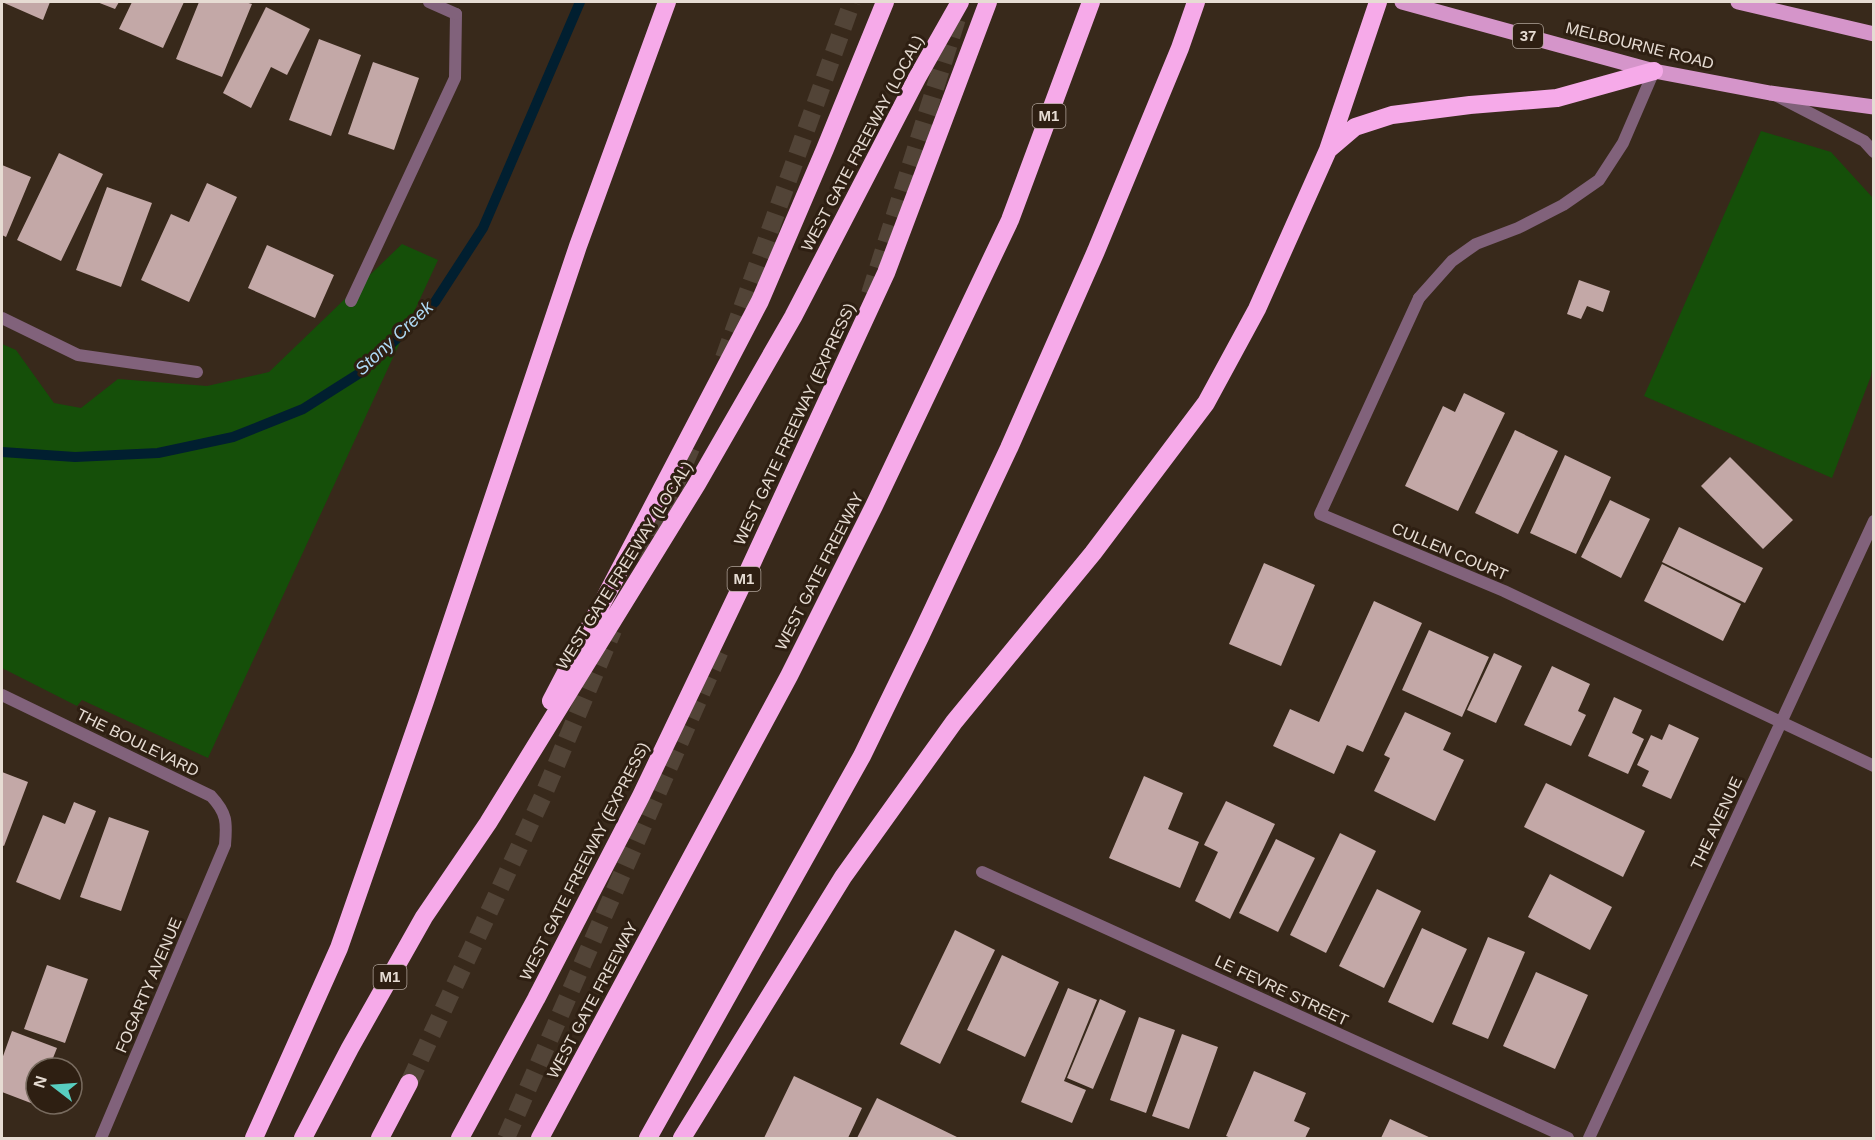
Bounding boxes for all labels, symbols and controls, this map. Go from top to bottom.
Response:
street label: MELBOURNE ROAD [1564,19,1716,72]
road number: 37 [1513,24,1543,48]
street label: WEST GATE FREEWAY (LOCAL) [798,32,927,254]
road number: M1 [1032,104,1066,128]
water label: Stony Creek [351,296,438,379]
street label: WEST GATE FREEWAY (EXPRESS) [731,301,858,548]
street label: WEST GATE FREEWAY (LOCAL) [553,458,696,672]
street label: WEST GATE FREEWAY [772,489,867,653]
street label: CULLEN COURT [1389,519,1510,584]
road number: M1 [728,567,760,591]
street label: THE BOULEVARD [74,705,202,779]
street label: WEST GATE FREEWAY (EXPRESS) [517,739,652,983]
street label: THE AVENUE [1688,774,1745,872]
street label: FOGARTY AVENUE [112,915,185,1055]
street label: WEST GATE FREEWAY [544,919,641,1081]
street label: LE FEVRE STREET [1213,952,1351,1029]
road number: M1 [374,965,406,989]
north arrow [24,1056,84,1116]
text: N [30,1074,50,1090]

